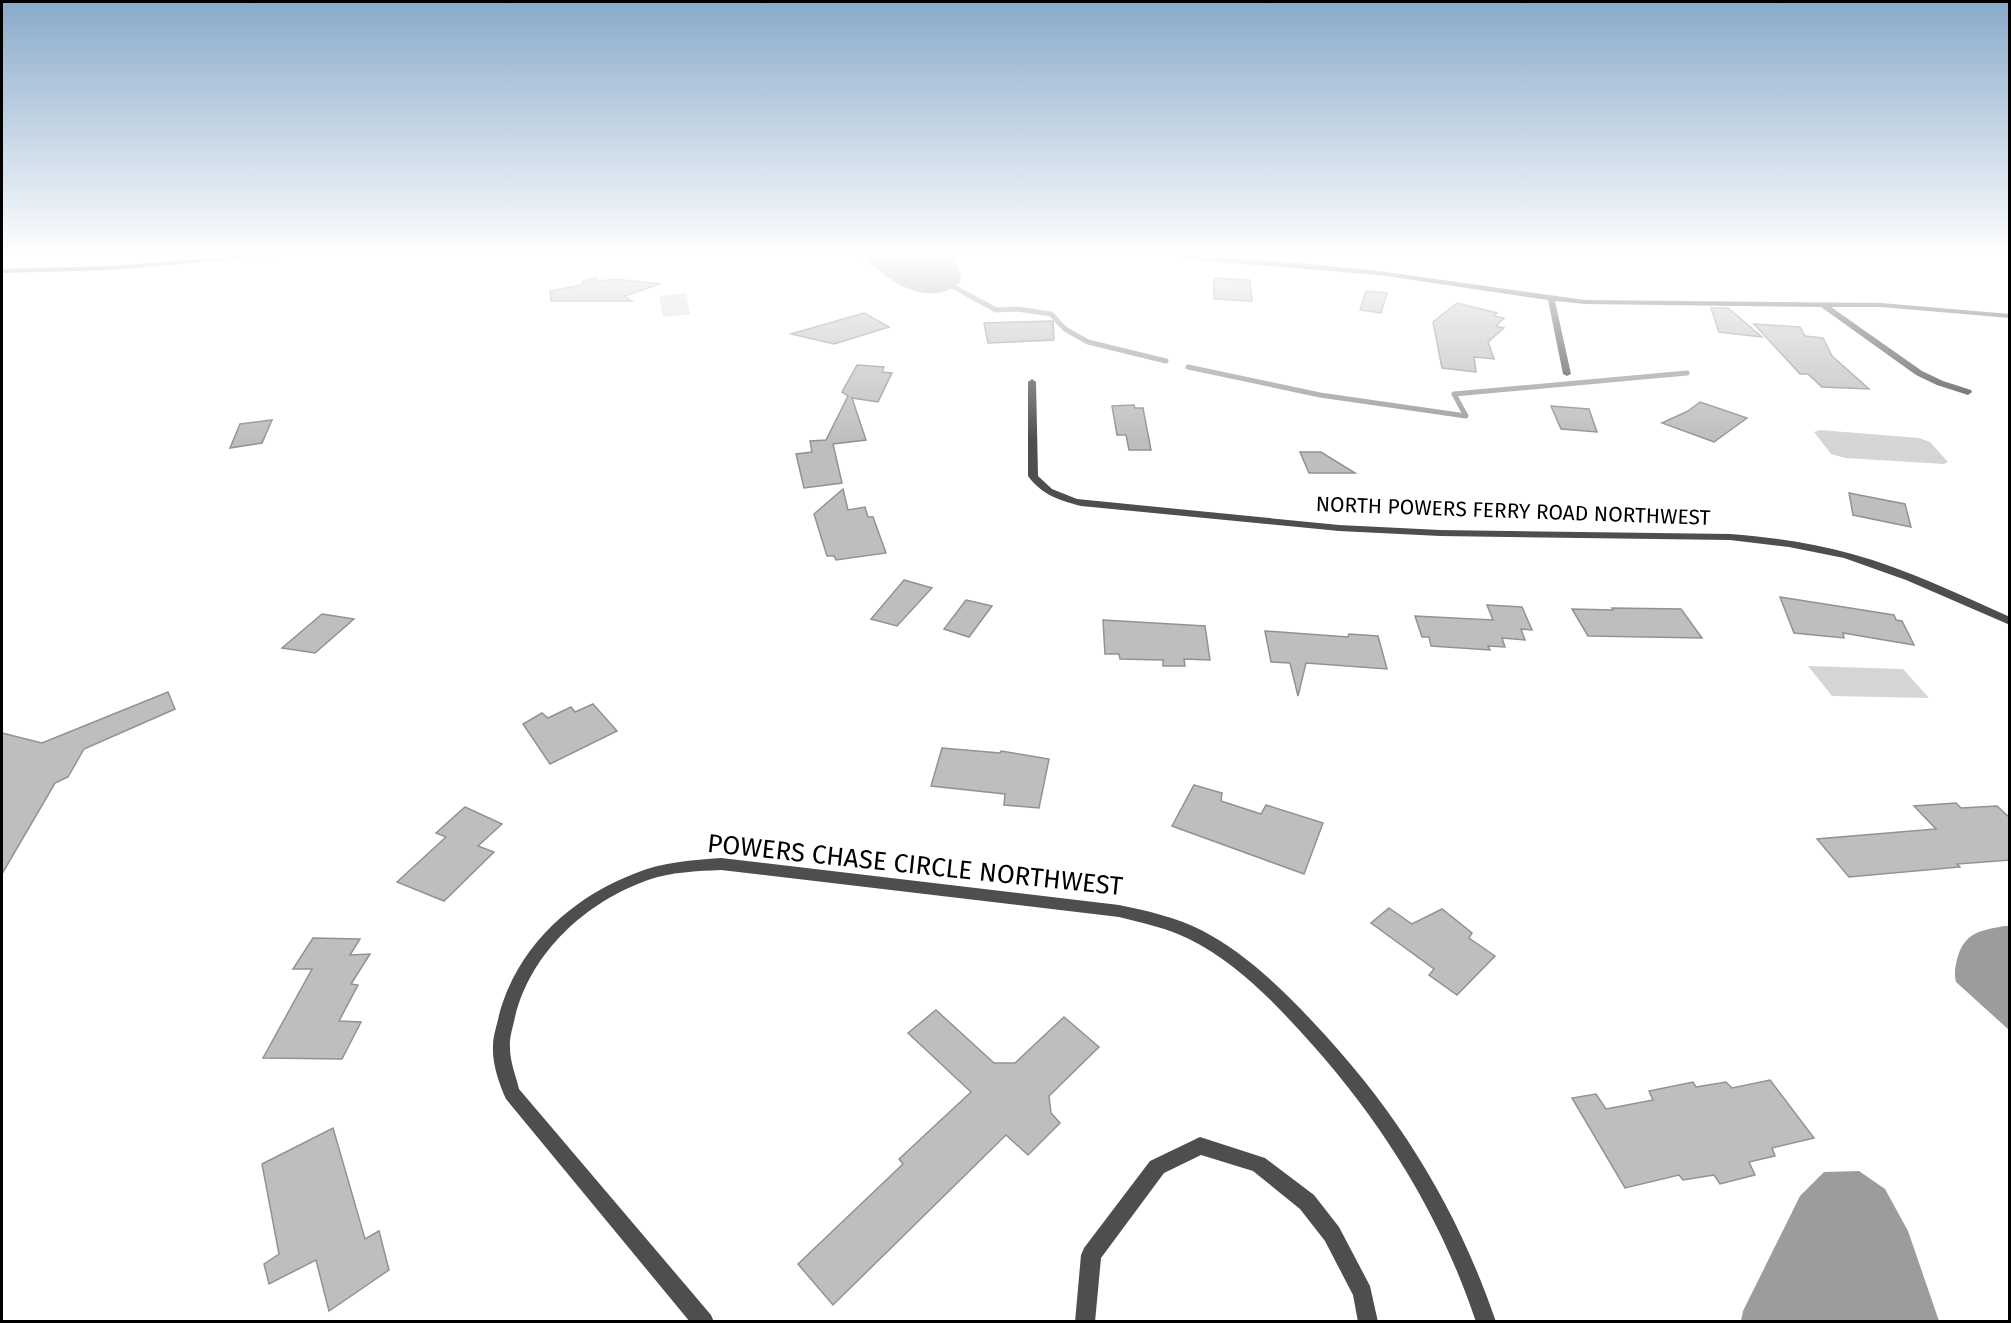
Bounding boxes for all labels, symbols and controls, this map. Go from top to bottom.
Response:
street label: NORTH POWERS FERRY ROAD NORTHWEST [1315,491,1711,531]
street label: POWERS CHASE CIRCLE NORTHWEST [706,828,1125,902]

